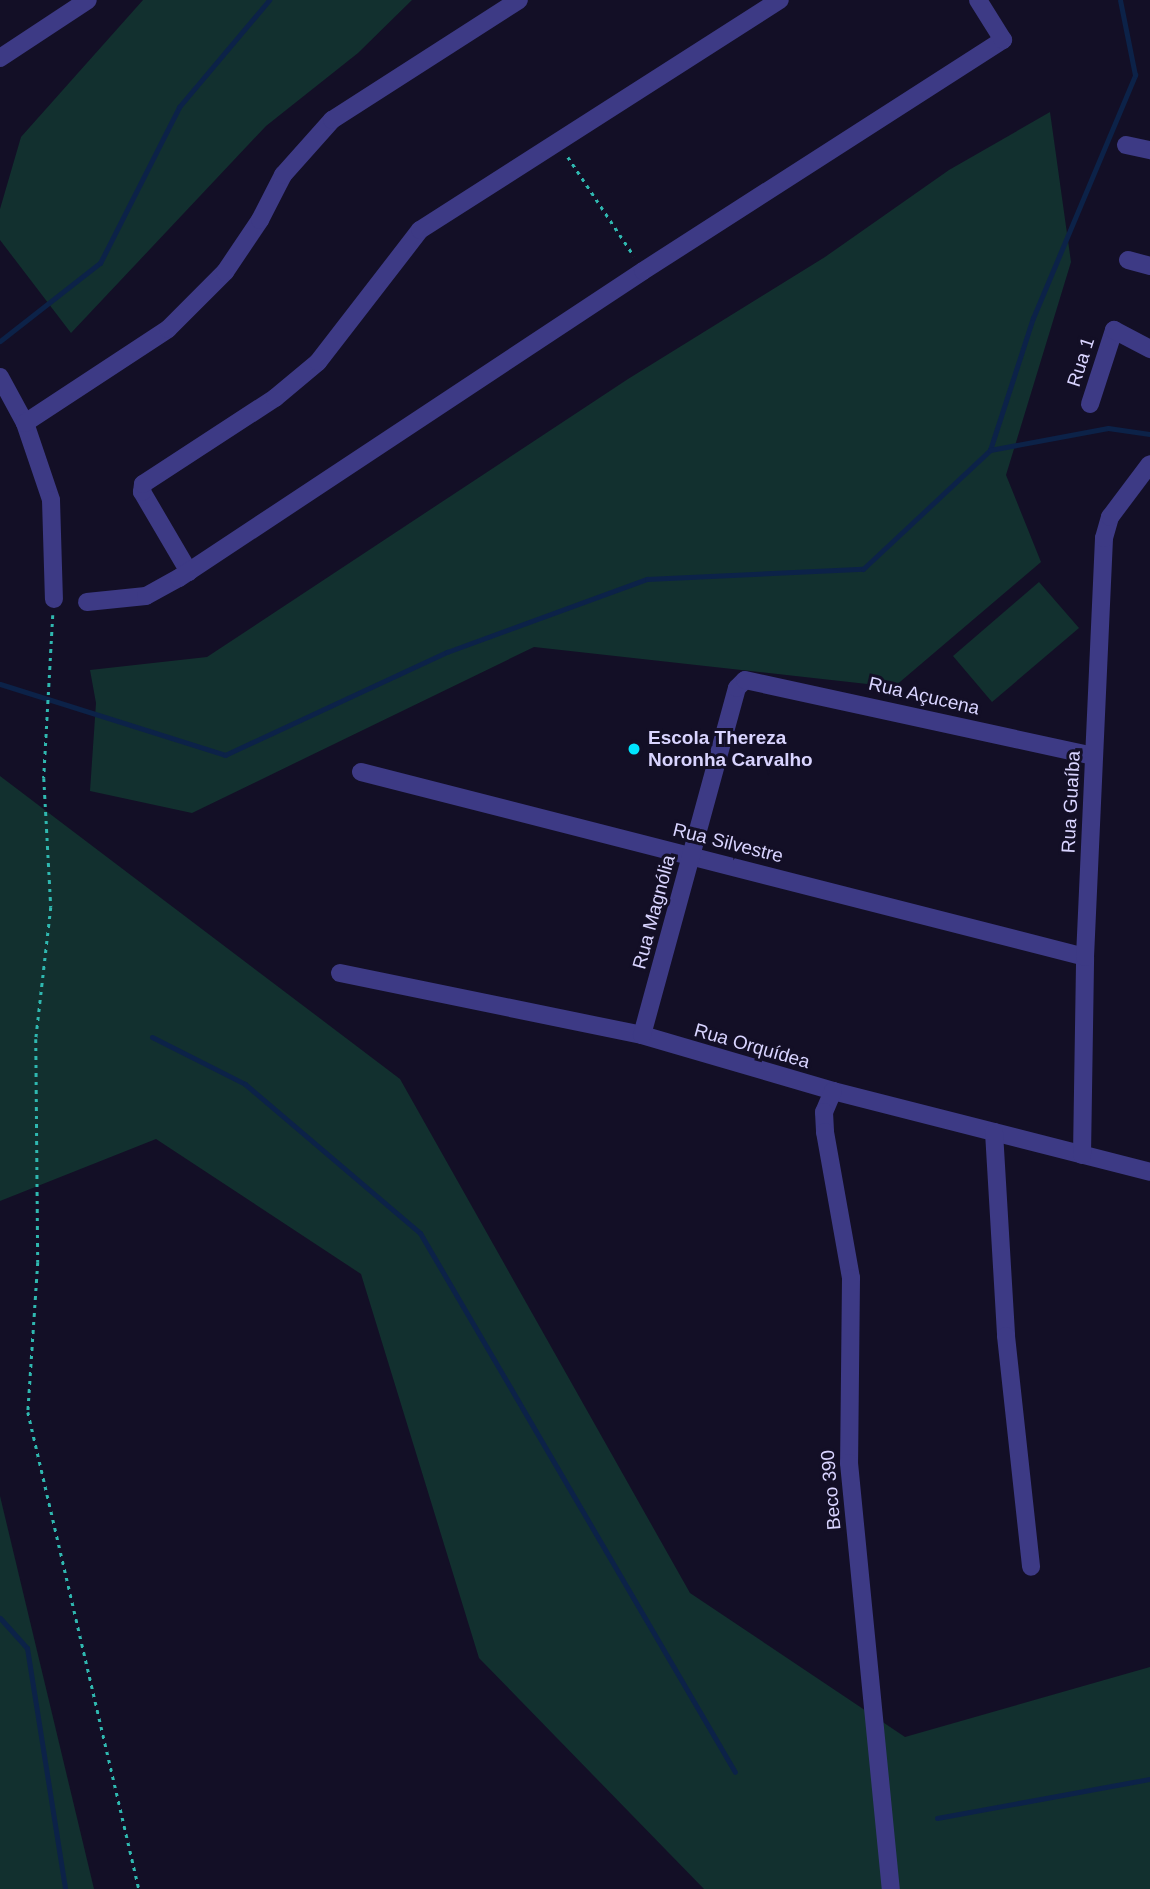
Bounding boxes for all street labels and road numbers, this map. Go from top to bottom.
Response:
street label: Rua 1 [1062,334,1100,390]
street label: Rua Açucena [866,672,982,720]
street label: Rua Guaíba [1057,750,1085,854]
street label: Rua Silvestre [670,818,786,868]
street label: Rua Magnólia [628,852,680,972]
street label: Rua Orquídea [691,1019,813,1073]
street label: Beco 390 [816,1449,846,1531]

